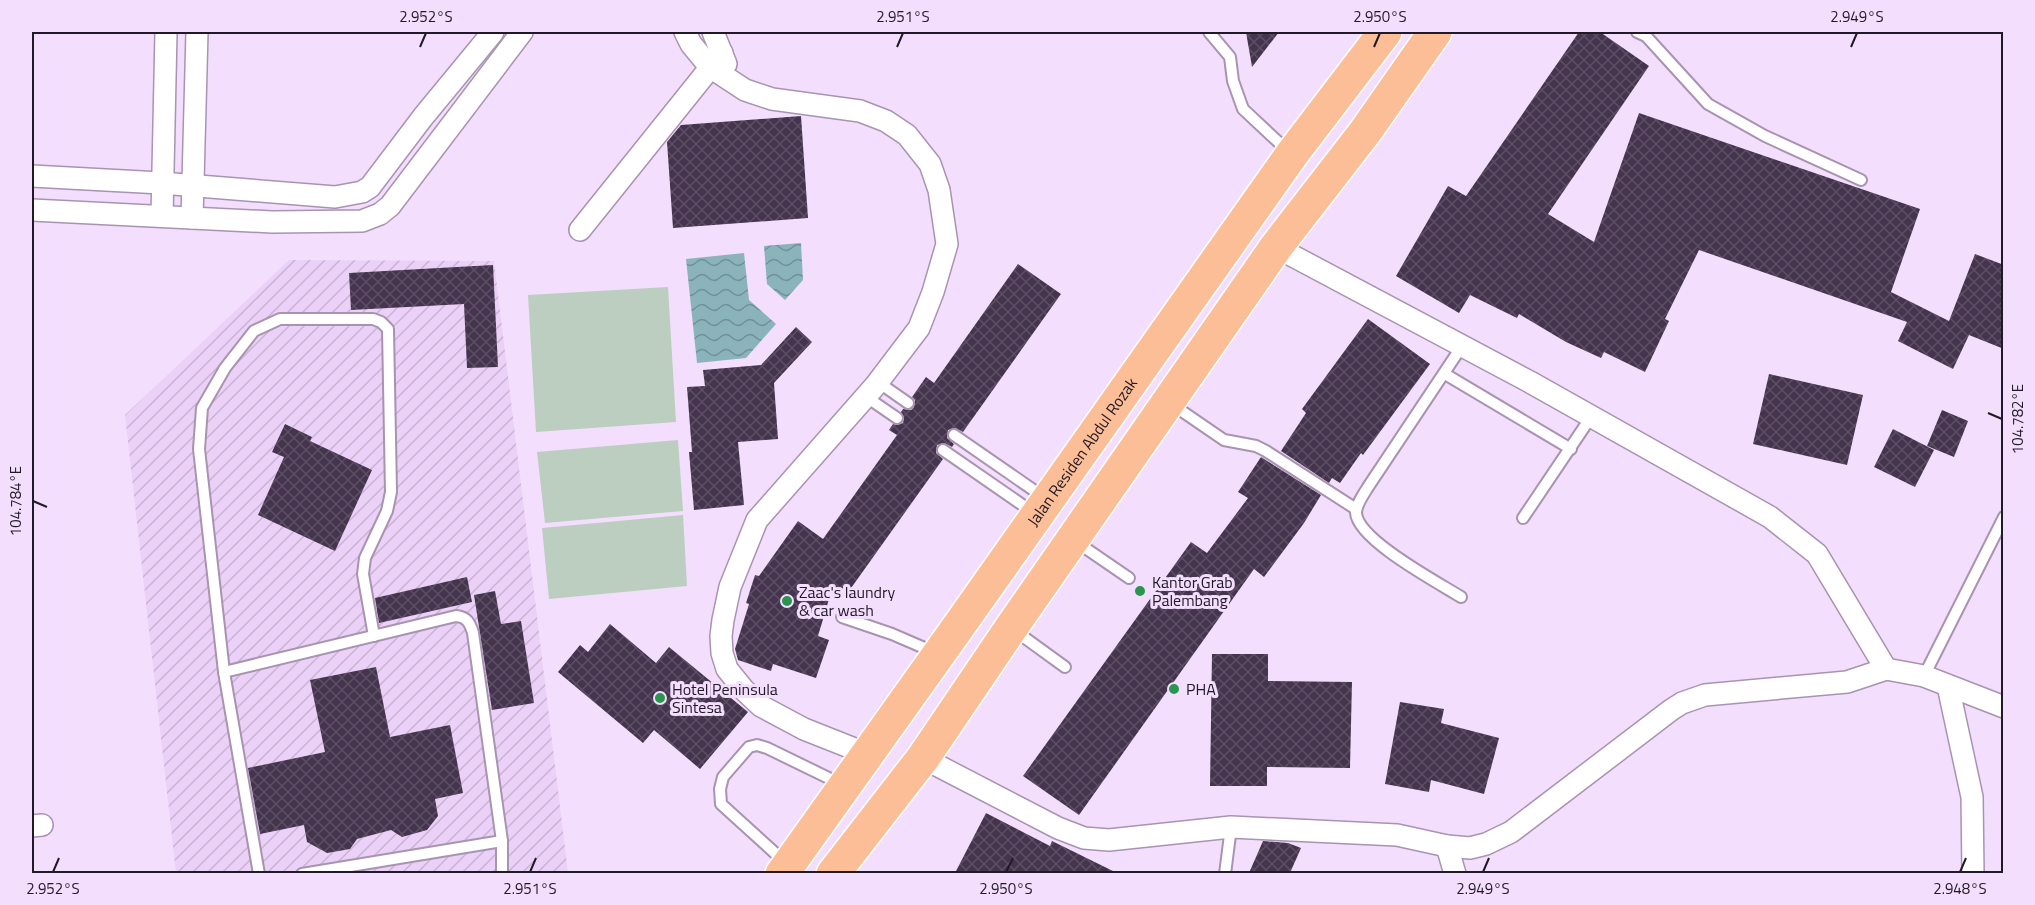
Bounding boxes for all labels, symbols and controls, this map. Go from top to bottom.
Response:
text: 2.952°S [399,5,453,28]
text: 2.951°S [876,5,930,28]
text: 2.950°S [1353,5,1407,28]
text: 2.949°S [1830,5,1884,28]
street label: Jalan Residen Abdul Rozak [1021,372,1143,531]
text: 104.782°E [2006,384,2029,454]
text: 104.784°E [4,466,27,536]
place label: Kantor Grab Palembang [1152,570,1233,612]
place label: Zaac's laundry & car wash [799,580,896,622]
marker: Kantor Grab Palembang [1133,584,1147,598]
marker: Zaac's laundry & car wash [780,594,794,608]
place label: Hotel Peninsula Sintesa [672,677,778,719]
place label: PHA [1186,677,1216,701]
marker: PHA [1167,682,1181,696]
marker: Hotel Peninsula Sintesa [653,691,667,705]
text: 2.952°S [26,877,80,900]
text: 2.951°S [503,877,557,900]
text: 2.950°S [979,877,1033,900]
text: 2.949°S [1456,877,1510,900]
text: 2.948°S [1933,877,1987,900]

